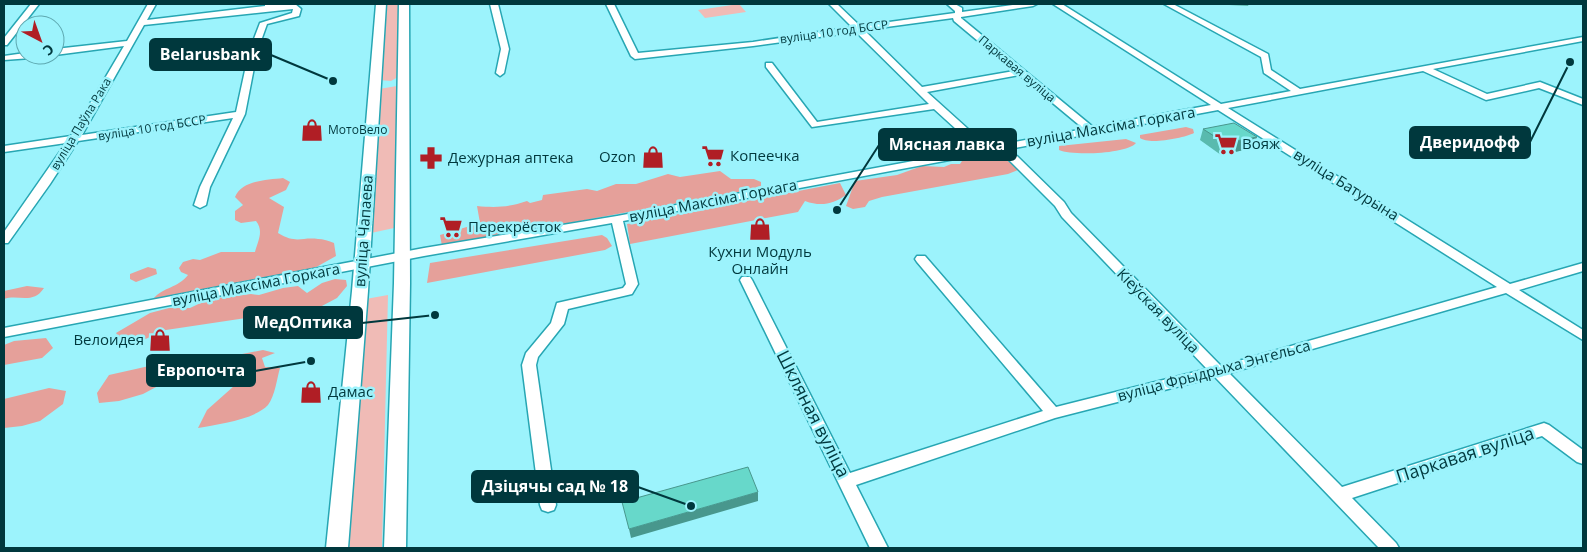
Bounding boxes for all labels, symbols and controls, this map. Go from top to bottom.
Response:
north arrow [15,15,65,65]
street label: вуліца 10 год БССР [779,16,889,48]
street label: Паркавая вуліца [975,31,1060,106]
callout: Belarusbank [150,39,271,70]
text: С [39,40,58,60]
text: Belarusbank [160,43,260,65]
street label: вуліца Паўла Рака [46,74,115,173]
street label: вуліца Максіма Горкага [1025,101,1197,151]
street label: вуліца 10 год БССР [97,111,207,144]
shop icon: МотоВело [299,117,325,143]
place label: МотоВело [328,121,387,138]
callout: Дверидофф [1410,127,1530,158]
callout: Мясная лавка [879,129,1016,160]
supermarket icon: Вояж [1213,131,1239,157]
text: Дверидофф [1420,131,1520,153]
text: Мясная лавка [889,133,1005,155]
place label: Вояж [1242,133,1280,153]
supermarket icon: Копеечка [700,143,726,169]
shop icon: Ozon [640,144,666,170]
street label: вуліца Батурына [1290,144,1403,225]
pharmacy icon: Дежурная аптека [418,145,444,171]
place label: Копеечка [730,145,800,165]
place label: Ozon [599,146,636,166]
place label: Дежурная аптека [448,147,574,167]
street label: вуліца Чапаева [349,174,377,287]
street label: вуліца Максіма Горкага [627,174,799,226]
supermarket icon: Перекрёсток [438,214,464,240]
place label: Перекрёсток [468,216,562,236]
shop icon: Кухни Модуль Онлайн [747,216,773,242]
place label: Кухни Модуль Онлайн [708,241,812,278]
street label: вуліца Максіма Горкага [170,258,342,310]
street label: Кіеўская вуліца [1113,264,1204,357]
callout: МедОптика [244,307,362,338]
text: МедОптика [254,311,352,333]
shop icon: Велоидея [147,327,173,353]
place label: Велоидея [73,329,144,349]
street label: вуліца Фрыдрыха Энгельса [1115,335,1312,405]
street label: Шкляная вуліца [772,346,856,481]
callout: Европочта [147,355,255,386]
text: Европочта [157,359,245,381]
shop icon: Дамас [298,379,324,405]
place label: Дамас [328,381,373,401]
street label: Паркавая вуліца [1393,420,1537,488]
callout: Дзіцячы сад № 18 [472,471,638,502]
text: Дзіцячы сад № 18 [482,475,628,497]

